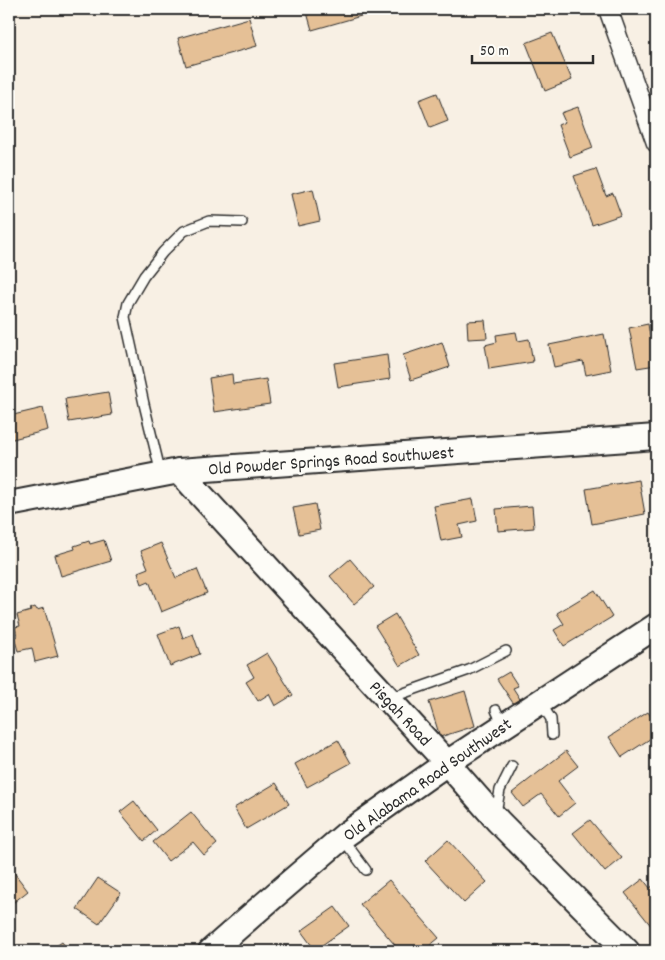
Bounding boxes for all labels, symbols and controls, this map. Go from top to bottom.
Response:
scale bar [472,32,594,64]
text: 50 m [480,41,509,63]
street label: Old Powder Springs Road Southwest [207,441,455,484]
street label: Pisgah Road [362,676,436,753]
street label: Old Alabama Road Southwest [339,713,518,849]

